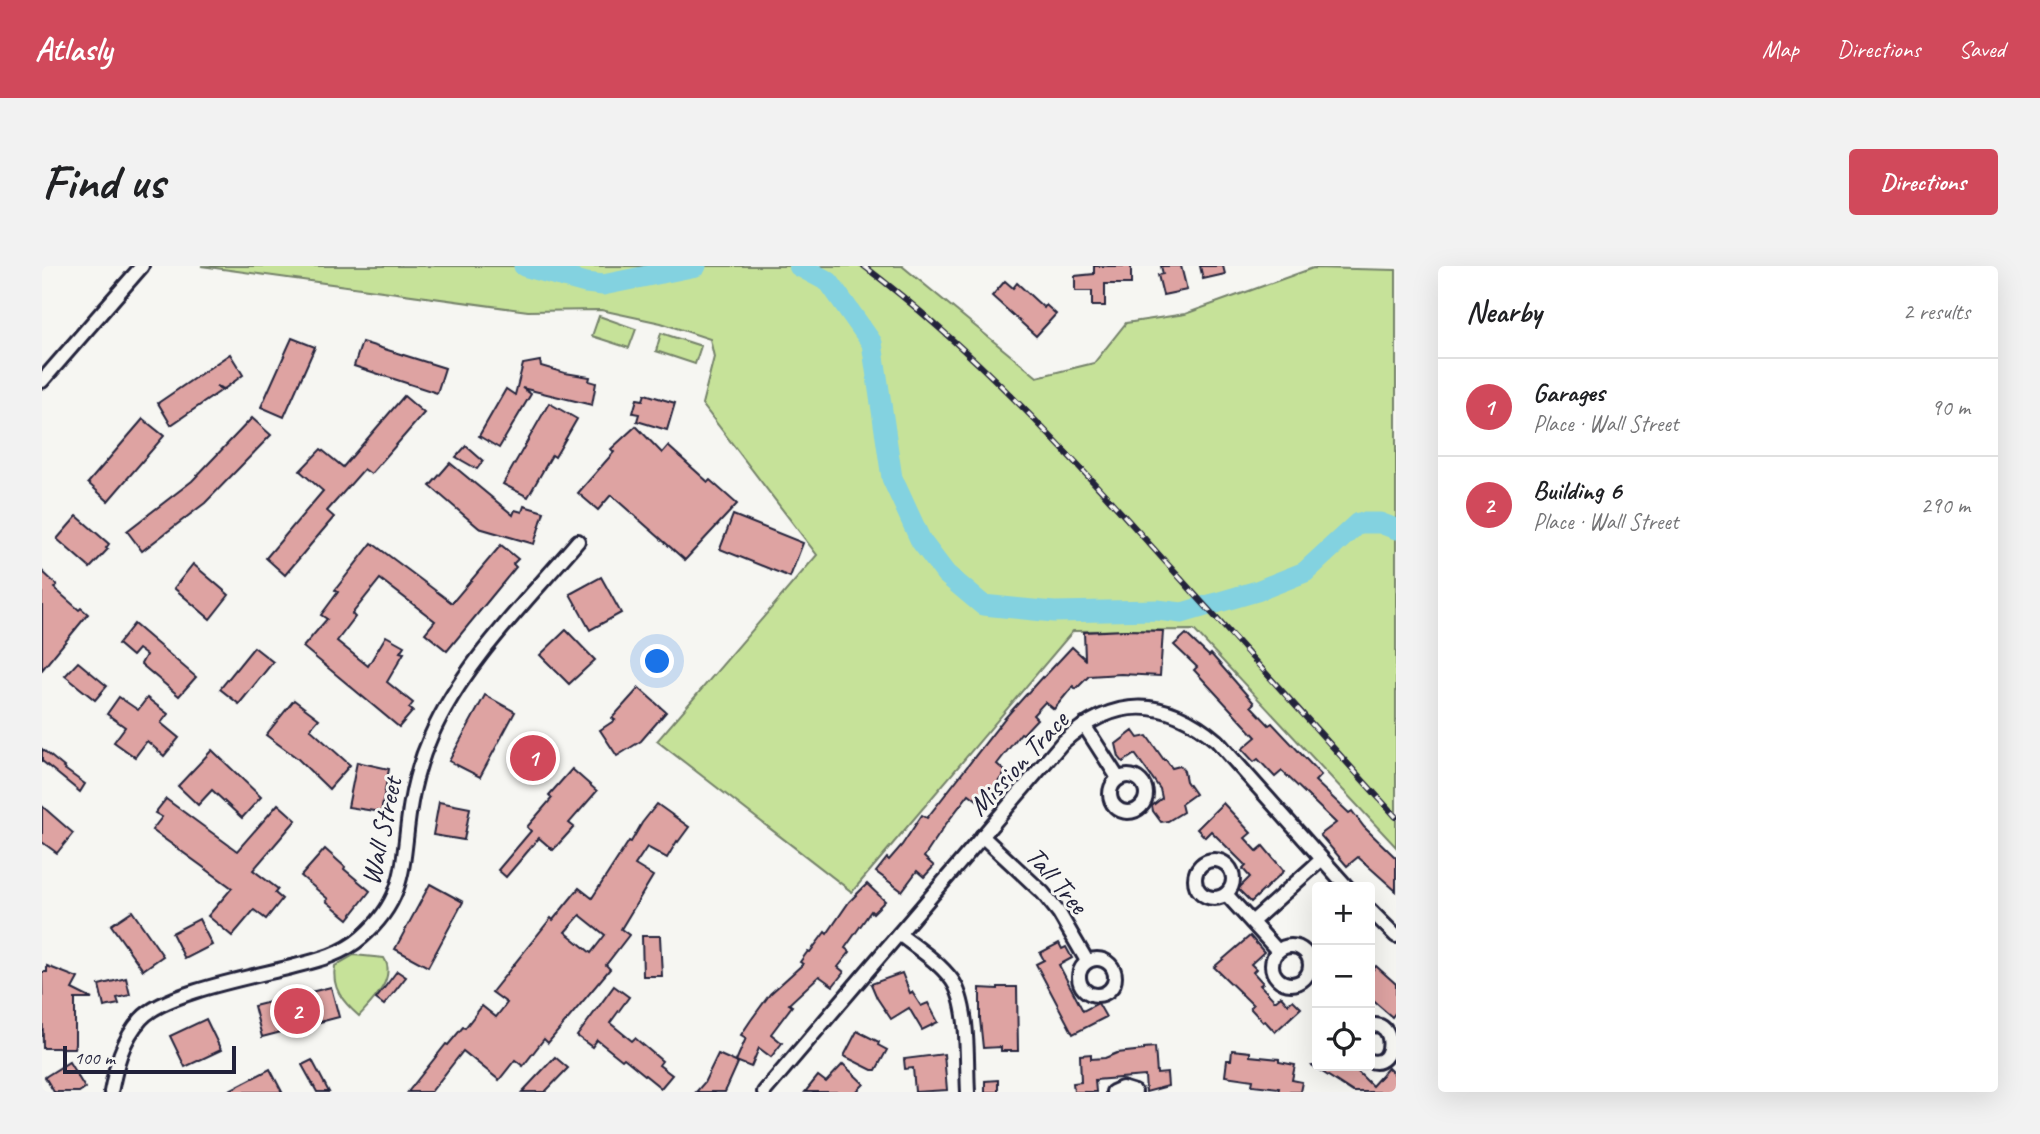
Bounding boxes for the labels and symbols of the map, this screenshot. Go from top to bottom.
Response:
your location [640,644,674,678]
street label: Mission Trace [961,702,1077,823]
pin: 1 [510,732,556,784]
street label: Wall Street [353,771,410,888]
street label: Tall Tree [1018,839,1097,922]
pin: 2 [274,985,320,1037]
scale bar [63,1043,236,1075]

